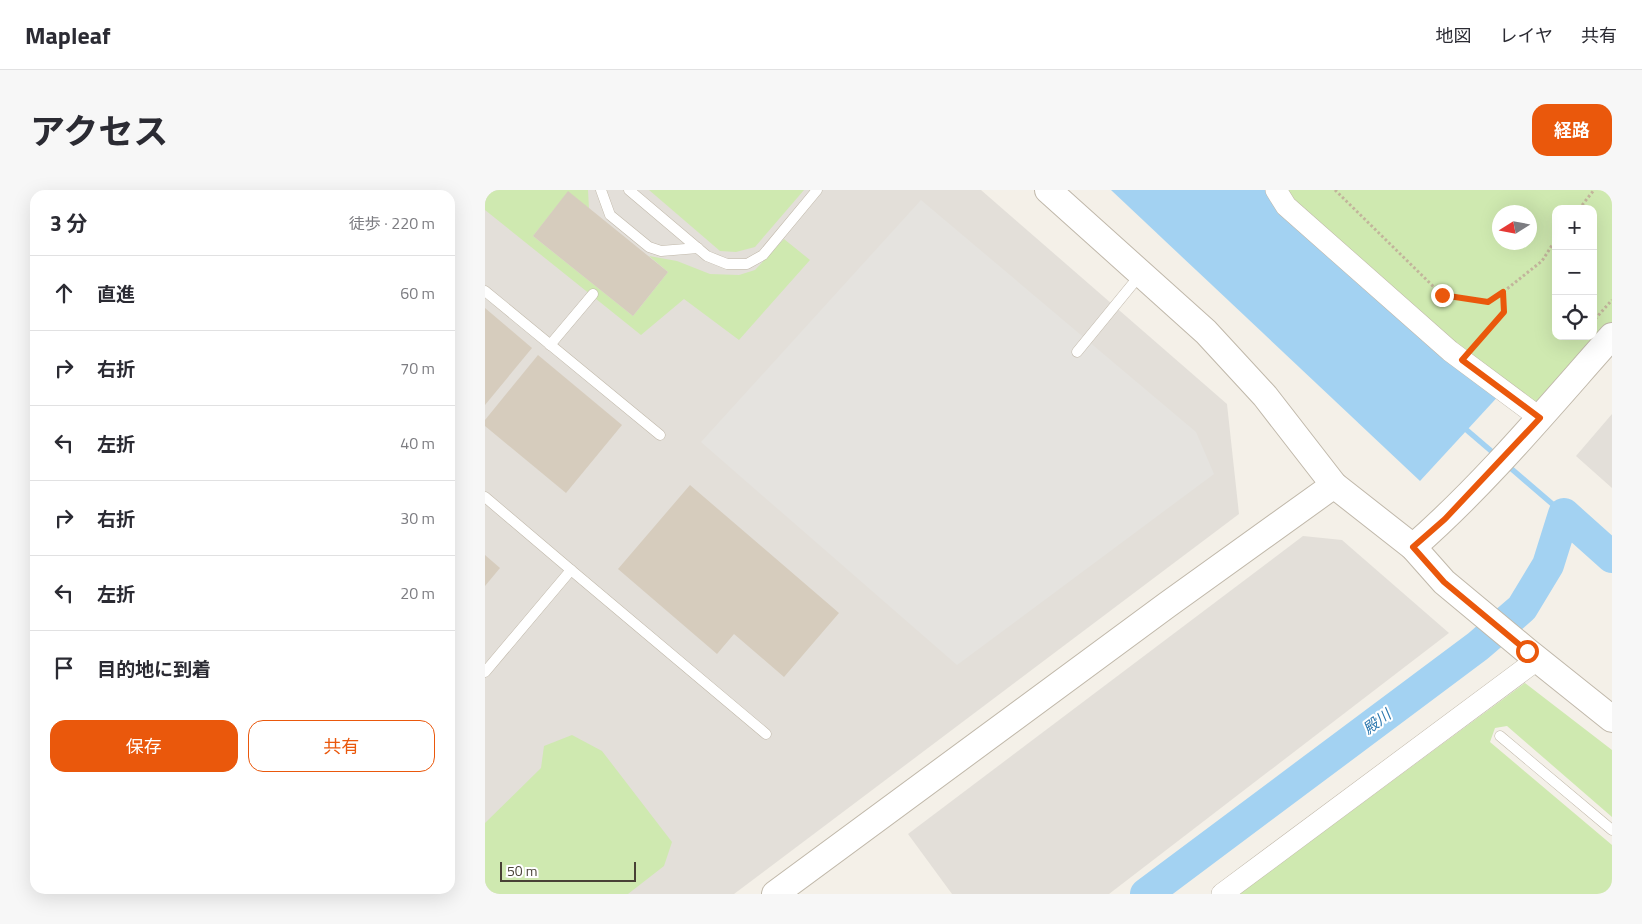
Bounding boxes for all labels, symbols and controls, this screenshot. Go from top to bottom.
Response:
text: Mapleaf [25,17,110,53]
text: 地図 [1436,22,1472,49]
text: レイヤ [1500,22,1553,49]
text: 共有 [1581,22,1617,49]
text: アクセス [30,104,168,158]
button: 経路 [1532,104,1612,156]
north arrow [1492,205,1537,250]
map controls [1552,205,1597,340]
button: + [1552,205,1597,250]
text: 3 分 [50,207,87,239]
text: 徒歩 · 220 m [349,211,435,235]
button: − [1552,250,1597,295]
icon: ahead [50,279,78,307]
text: 直進 [97,279,135,308]
text: 60 m [400,281,435,305]
route end [1431,284,1454,307]
button: locate [1552,295,1597,340]
icon: right [50,354,78,382]
text: 右折 [97,354,135,383]
text: 70 m [400,356,435,380]
icon: left [50,429,78,457]
text: 左折 [97,429,135,458]
text: 40 m [400,431,435,455]
icon: right [50,504,78,532]
text: 右折 [97,504,135,533]
text: 30 m [400,506,435,530]
icon: left [50,579,78,607]
text: 左折 [97,579,135,608]
text: 20 m [400,581,435,605]
route start [1516,640,1539,663]
icon: arrive [50,654,78,682]
text: 目的地に到着 [97,654,211,683]
water label: 殿川 [1358,702,1397,740]
button: 保存 [50,720,238,772]
button: 共有 [248,720,435,772]
scale bar [500,859,636,882]
text: 50 m [507,860,537,881]

